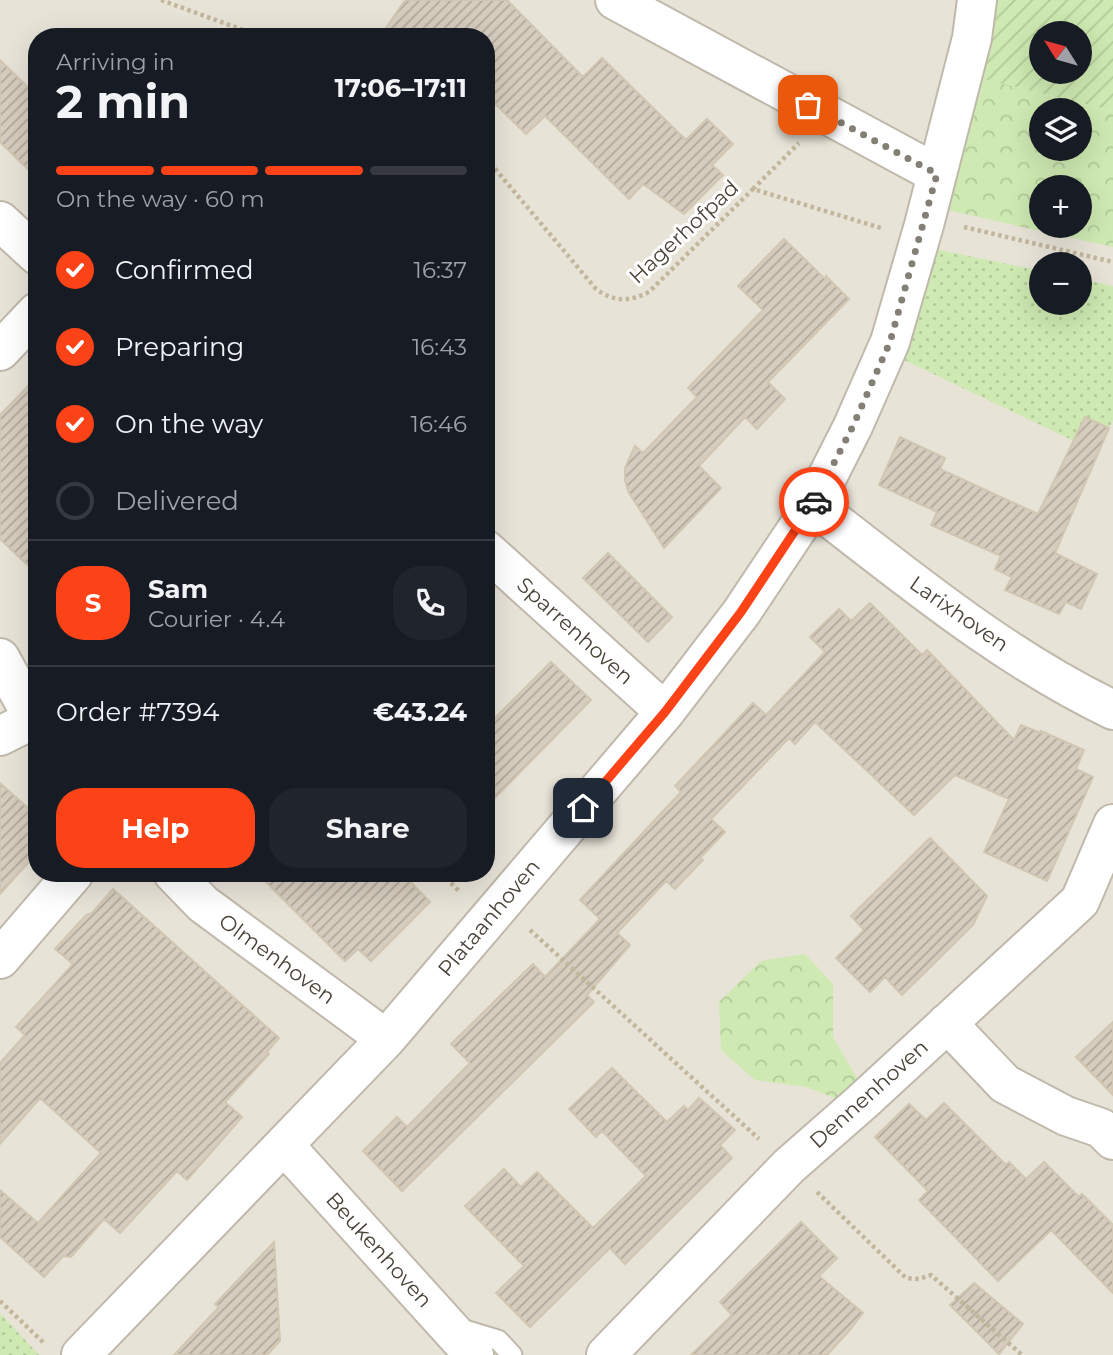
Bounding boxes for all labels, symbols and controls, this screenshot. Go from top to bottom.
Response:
north arrow [1029,21,1092,84]
map controls [1029,21,1092,315]
text: Arriving in [56,48,175,76]
text: 17:06–17:11 [335,72,467,104]
text: 2 min [56,73,190,130]
pin [778,75,838,135]
icon: bag [789,86,827,124]
button: layers [1029,98,1092,161]
street label: Hagerhofpad [624,175,743,289]
button: + [1029,175,1092,238]
text: On the way · 60 m [56,185,265,213]
icon: check [56,251,94,289]
button: − [1029,252,1092,315]
text: Confirmed [115,254,254,286]
text: 16:37 [414,256,467,284]
icon: check [56,328,94,366]
text: Preparing [115,331,244,363]
text: 16:43 [412,333,467,361]
icon: check [56,405,94,443]
text: On the way [115,408,263,440]
text: 16:46 [411,410,467,438]
courier [779,467,849,537]
icon: car [795,483,833,521]
text: Delivered [115,485,239,517]
button: phone [393,566,467,640]
street label: Larixhoven [905,570,1014,657]
street label: Sparrenhoven [512,572,639,689]
text: Sam [148,573,208,605]
text: S [85,587,101,619]
text: Courier · 4.4 [148,605,285,633]
text: Order #7394 [56,696,219,728]
text: €43.24 [373,696,467,728]
pin [553,778,613,838]
button: Help [56,788,255,868]
button: Share [269,788,467,868]
icon: home [564,789,602,827]
street label: Plataanhoven [432,854,545,981]
street label: Olmenhoven [214,908,340,1009]
street label: Dennenhoven [804,1034,933,1153]
street label: Beukenhoven [321,1187,438,1313]

